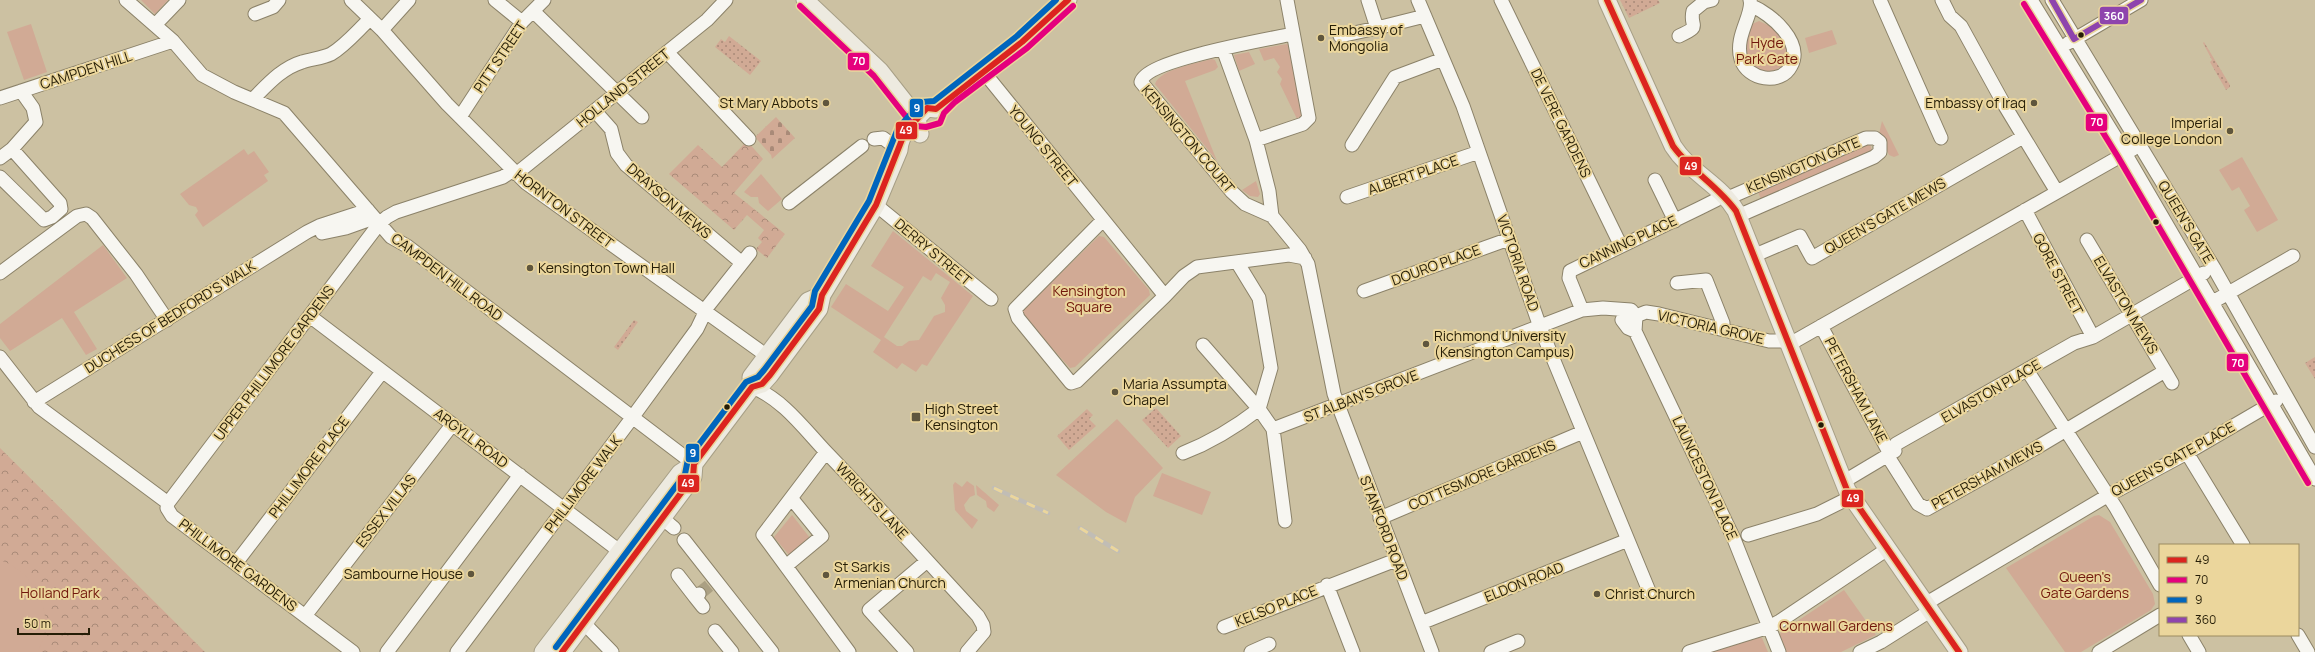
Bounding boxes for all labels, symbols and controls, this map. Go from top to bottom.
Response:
line badge: 360 [2099,6,2129,25]
text: 360 [2104,8,2124,23]
street label: PITT STREET [469,17,531,96]
place label: Embassy of Mongolia [1329,20,1403,55]
unlabelled marker [2076,30,2086,40]
marker: Embassy of Mongolia [1316,33,1326,43]
park label: Hyde Park Gate [1736,33,1798,68]
street label: HOLLAND STREET [572,44,674,131]
street label: CAMPDEN HILL [37,46,134,93]
line badge: 70 [847,52,870,71]
text: 70 [852,53,866,68]
street label: DE VERE GARDENS [1527,65,1596,181]
street label: KENSINGTON COURT [1138,81,1239,197]
place label: St Mary Abbots [720,93,818,112]
place label: Embassy of Iraq [1925,93,2026,112]
marker: St Mary Abbots [821,98,831,108]
line badge: 9 [909,98,924,118]
marker: Embassy of Iraq [2029,98,2039,108]
text: 9 [914,100,921,115]
street label: YOUNG STREET [1005,101,1083,191]
line badge: 70 [2085,113,2108,132]
place label: Imperial College London [2121,113,2222,148]
text: 70 [2090,114,2104,129]
line badge: 49 [895,121,918,140]
text: 49 [899,122,913,137]
marker: Imperial College London [2225,126,2235,136]
street label: KENSINGTON GATE [1743,132,1863,197]
street label: ALBERT PLACE [1365,150,1461,199]
line badge: 49 [1679,156,1702,176]
text: 49 [1684,158,1698,173]
street label: DRAYSON MEWS [623,159,716,243]
street label: HORNTON STREET [511,165,618,252]
street label: QUEEN'S GATE MEWS [1820,173,1949,258]
street label: QUEEN'S GATE [2154,177,2219,267]
street label: CANNING PLACE [1576,211,1680,272]
street label: VICTORIA ROAD [1493,212,1544,314]
street label: DERRY STREET [891,214,976,290]
unlabelled marker [2151,217,2161,227]
street label: CAMPDEN HILL ROAD [388,228,507,325]
street label: GORE STREET [2029,230,2088,318]
street label: DOURO PLACE [1389,240,1483,289]
street label: ELVASTON MEWS [2090,252,2163,357]
street label: DUCHESS OF BEDFORD'S WALK [80,256,260,377]
place label: Kensington Town Hall [538,258,675,277]
marker: Kensington Town Hall [525,263,535,273]
street label: UPPER PHILLIMORE GARDENS [209,281,338,444]
park label: Kensington Square [1052,281,1126,316]
street label: VICTORIA GROVE [1656,305,1766,348]
place label: Richmond University (Kensington Campus) [1434,326,1575,361]
street label: PETERSHAM LANE [1821,334,1892,446]
marker: Richmond University (Kensington Campus) [1421,339,1431,349]
line badge: 70 [2226,353,2249,372]
street label: ELVASTON PLACE [1938,354,2044,427]
text: 70 [2231,355,2245,370]
street label: ST ALBAN'S GROVE [1301,365,1421,426]
place label: Maria Assumpta Chapel [1123,374,1227,409]
marker: Maria Assumpta Chapel [1110,387,1120,397]
place label: High Street Kensington [925,399,999,434]
unlabelled marker [722,402,732,412]
street label: ARGYLL ROAD [430,403,512,472]
marker: High Street Kensington [910,411,922,423]
street label: PHILLIMORE PLACE [264,412,353,521]
street label: LAUNCESTON PLACE [1668,413,1742,543]
street label: QUEEN'S GATE PLACE [2108,417,2238,500]
unlabelled marker [1816,420,1826,430]
street label: PHILLIMORE WALK [540,431,626,536]
street label: COTTESMORE GARDENS [1405,435,1559,514]
street label: PETERSHAM MEWS [1928,436,2046,513]
line badge: 9 [685,443,700,463]
text: 9 [690,445,697,460]
street label: WRIGHTS LANE [832,458,913,543]
street label: ESSEX VILLAS [351,470,420,551]
street label: STANFORD ROAD [1356,473,1413,583]
line badge: 49 [677,474,700,493]
text: 49 [681,475,695,490]
line badge: 49 [1841,489,1864,508]
text: 49 [1846,490,1860,505]
street label: PHILLIMORE GARDENS [175,514,302,616]
legend [2159,544,2299,636]
text: 49 [2195,551,2209,568]
place label: St Sarkis Armenian Church [834,557,946,592]
street label: ELDON ROAD [1481,557,1566,606]
place label: Sambourne House [344,564,463,583]
park label: Queen's Gate Gardens [2041,567,2129,602]
marker: Sambourne House [466,569,476,579]
marker: St Sarkis Armenian Church [821,570,831,580]
text: 70 [2195,571,2208,588]
street label: KELSO PLACE [1232,580,1320,631]
park label: Holland Park [20,583,101,602]
place label: Christ Church [1605,584,1695,603]
marker: Christ Church [1592,589,1602,599]
text: 9 [2195,591,2202,608]
scale bar [18,610,89,636]
text: 360 [2195,611,2216,628]
text: 50 m [24,615,51,632]
park label: Cornwall Gardens [1779,616,1893,635]

